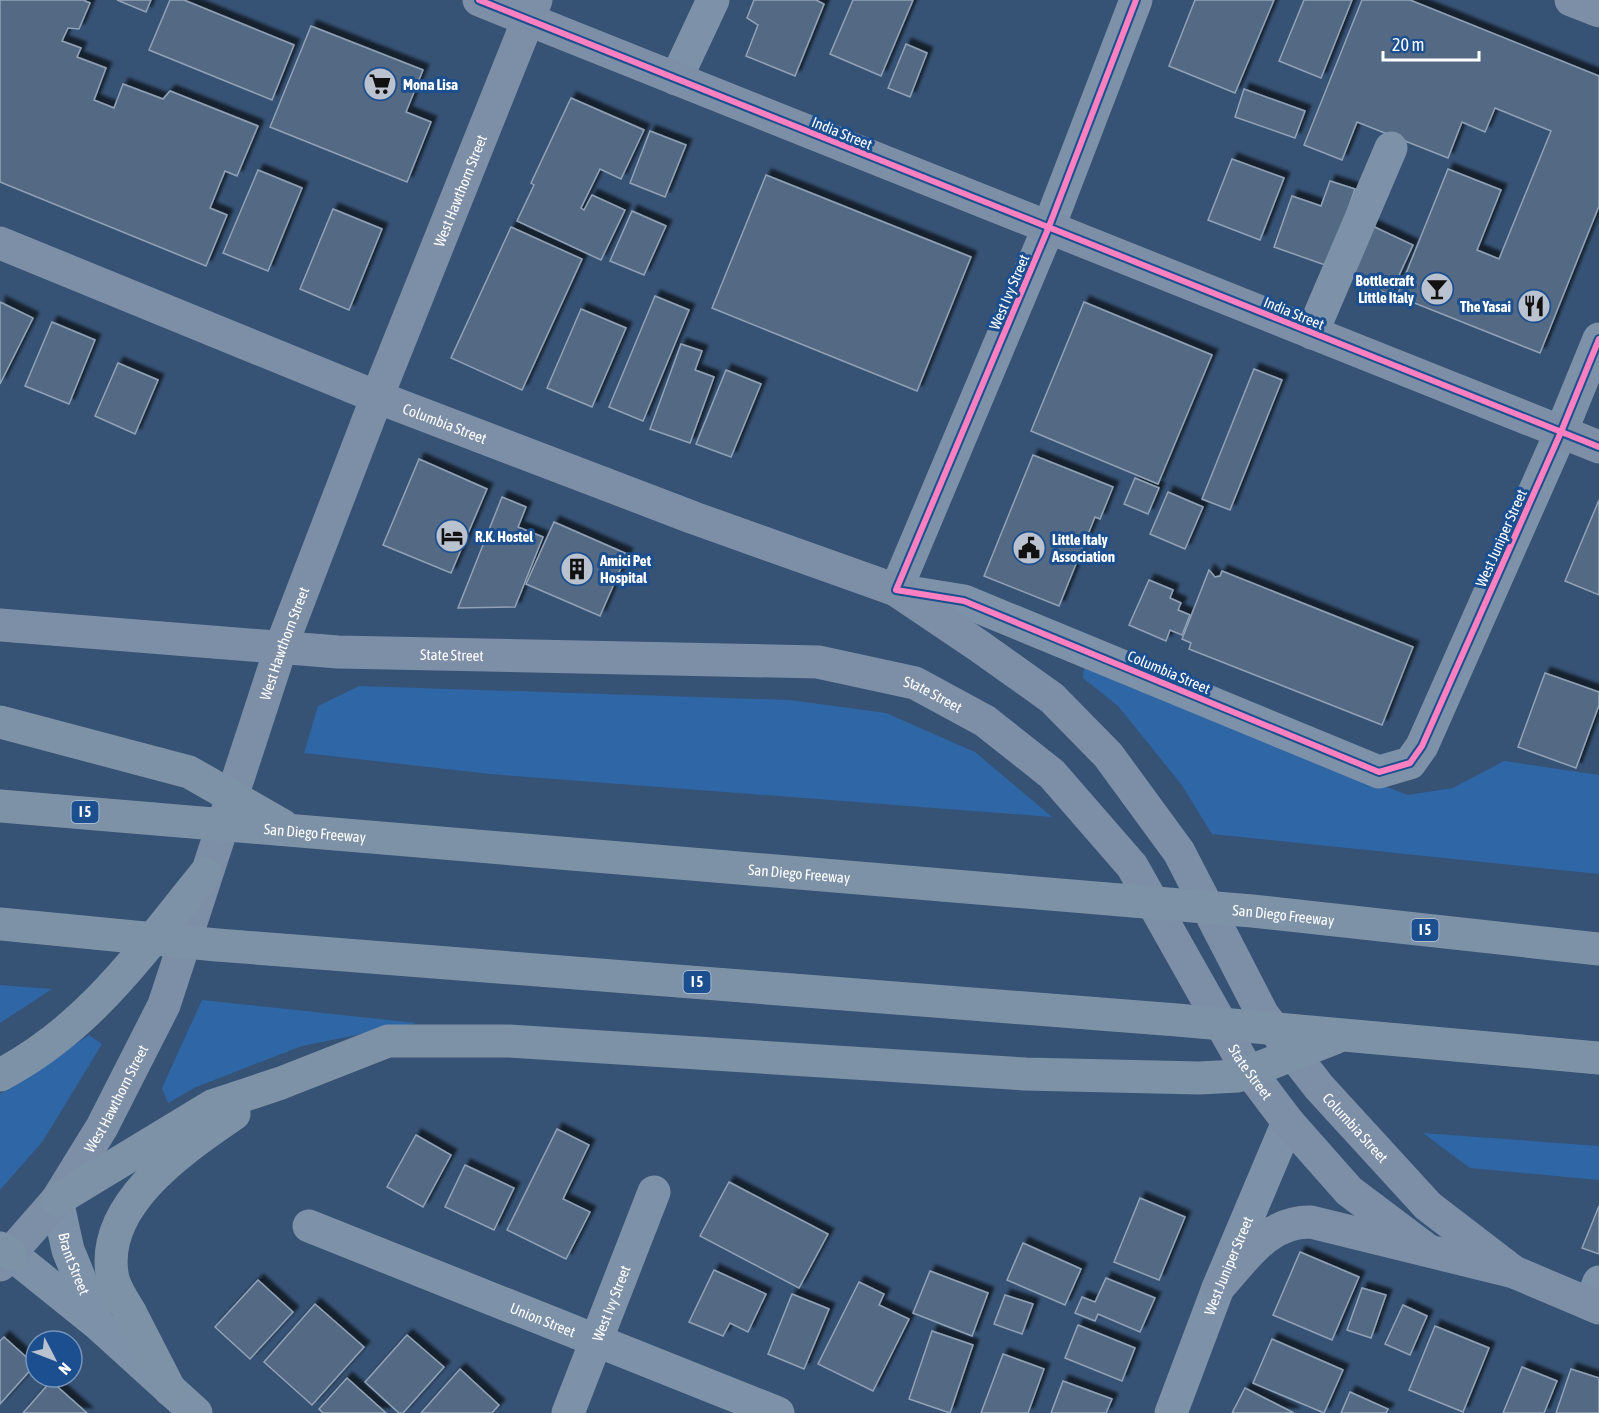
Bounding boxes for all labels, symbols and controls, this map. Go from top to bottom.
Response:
scale bar [1383,24,1479,62]
text: 20 m [1392,34,1424,55]
supermarket icon: Mona Lisa [362,66,398,102]
place label: Mona Lisa [403,76,458,93]
street label: India Street [809,113,875,153]
street label: West Hawthorn Street [430,132,490,249]
street label: West Ivy Street [986,252,1032,332]
bar icon: Bottlecraft Little Italy [1419,271,1455,307]
place label: Bottlecraft Little Italy [1356,272,1415,306]
restaurant icon: The Yasai [1516,288,1552,324]
street label: India Street [1261,293,1327,333]
place label: The Yasai [1460,298,1511,315]
street label: Columbia Street [401,399,489,447]
street label: West Juniper Street [1472,487,1530,589]
hotel icon: R.K. Hostel [434,518,470,554]
place label: R.K. Hostel [475,528,534,545]
public building icon: Little Italy Association [1011,530,1047,566]
place label: Little Italy Association [1051,531,1115,565]
building icon: Amici Pet Hospital [559,551,595,587]
place label: Amici Pet Hospital [599,552,652,586]
street label: West Hawthorn Street [256,584,312,702]
street label: State Street [420,645,484,664]
street label: Columbia Street [1125,647,1213,697]
street label: State Street [902,672,965,715]
road number: I 5 [72,801,98,823]
street label: San Diego Freeway [263,820,367,845]
street label: San Diego Freeway [748,860,851,886]
street label: San Diego Freeway [1232,901,1335,928]
road number: I 5 [1412,919,1438,941]
road number: I 5 [684,971,710,993]
street label: State Street [1226,1041,1276,1102]
street label: West Hawthorn Street [80,1042,151,1155]
street label: Columbia Street [1320,1089,1392,1166]
street label: West Juniper Street [1200,1214,1256,1317]
street label: Brant Street [56,1231,94,1297]
street label: West Ivy Street [588,1263,633,1343]
street label: Union Street [508,1299,578,1340]
north arrow [24,1329,84,1389]
text: N [55,1360,75,1379]

